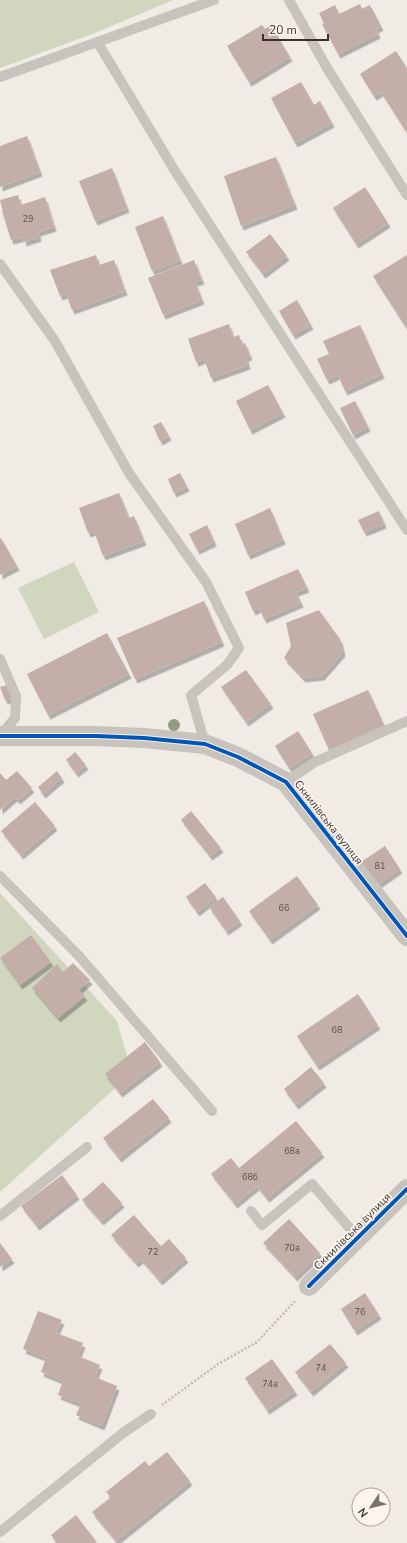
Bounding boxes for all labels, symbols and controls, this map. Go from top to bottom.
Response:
scale bar [263,16,328,42]
text: 20 m [269,22,297,38]
house number: 29 [23,213,33,225]
street label: Скнилівська вулиця [291,777,366,868]
house number: 81 [375,860,385,872]
house number: 66 [279,902,289,914]
house number: 68 [332,1024,342,1036]
house number: 68а [284,1145,300,1157]
house number: 68б [242,1171,258,1183]
street label: Скнилівська вулиця [310,1189,394,1273]
house number: 70а [284,1242,300,1254]
house number: 72 [148,1246,158,1258]
house number: 76 [355,1306,365,1318]
house number: 74 [316,1362,327,1374]
house number: 74а [262,1378,278,1390]
north arrow [351,1487,391,1527]
text: N [355,1505,372,1520]

